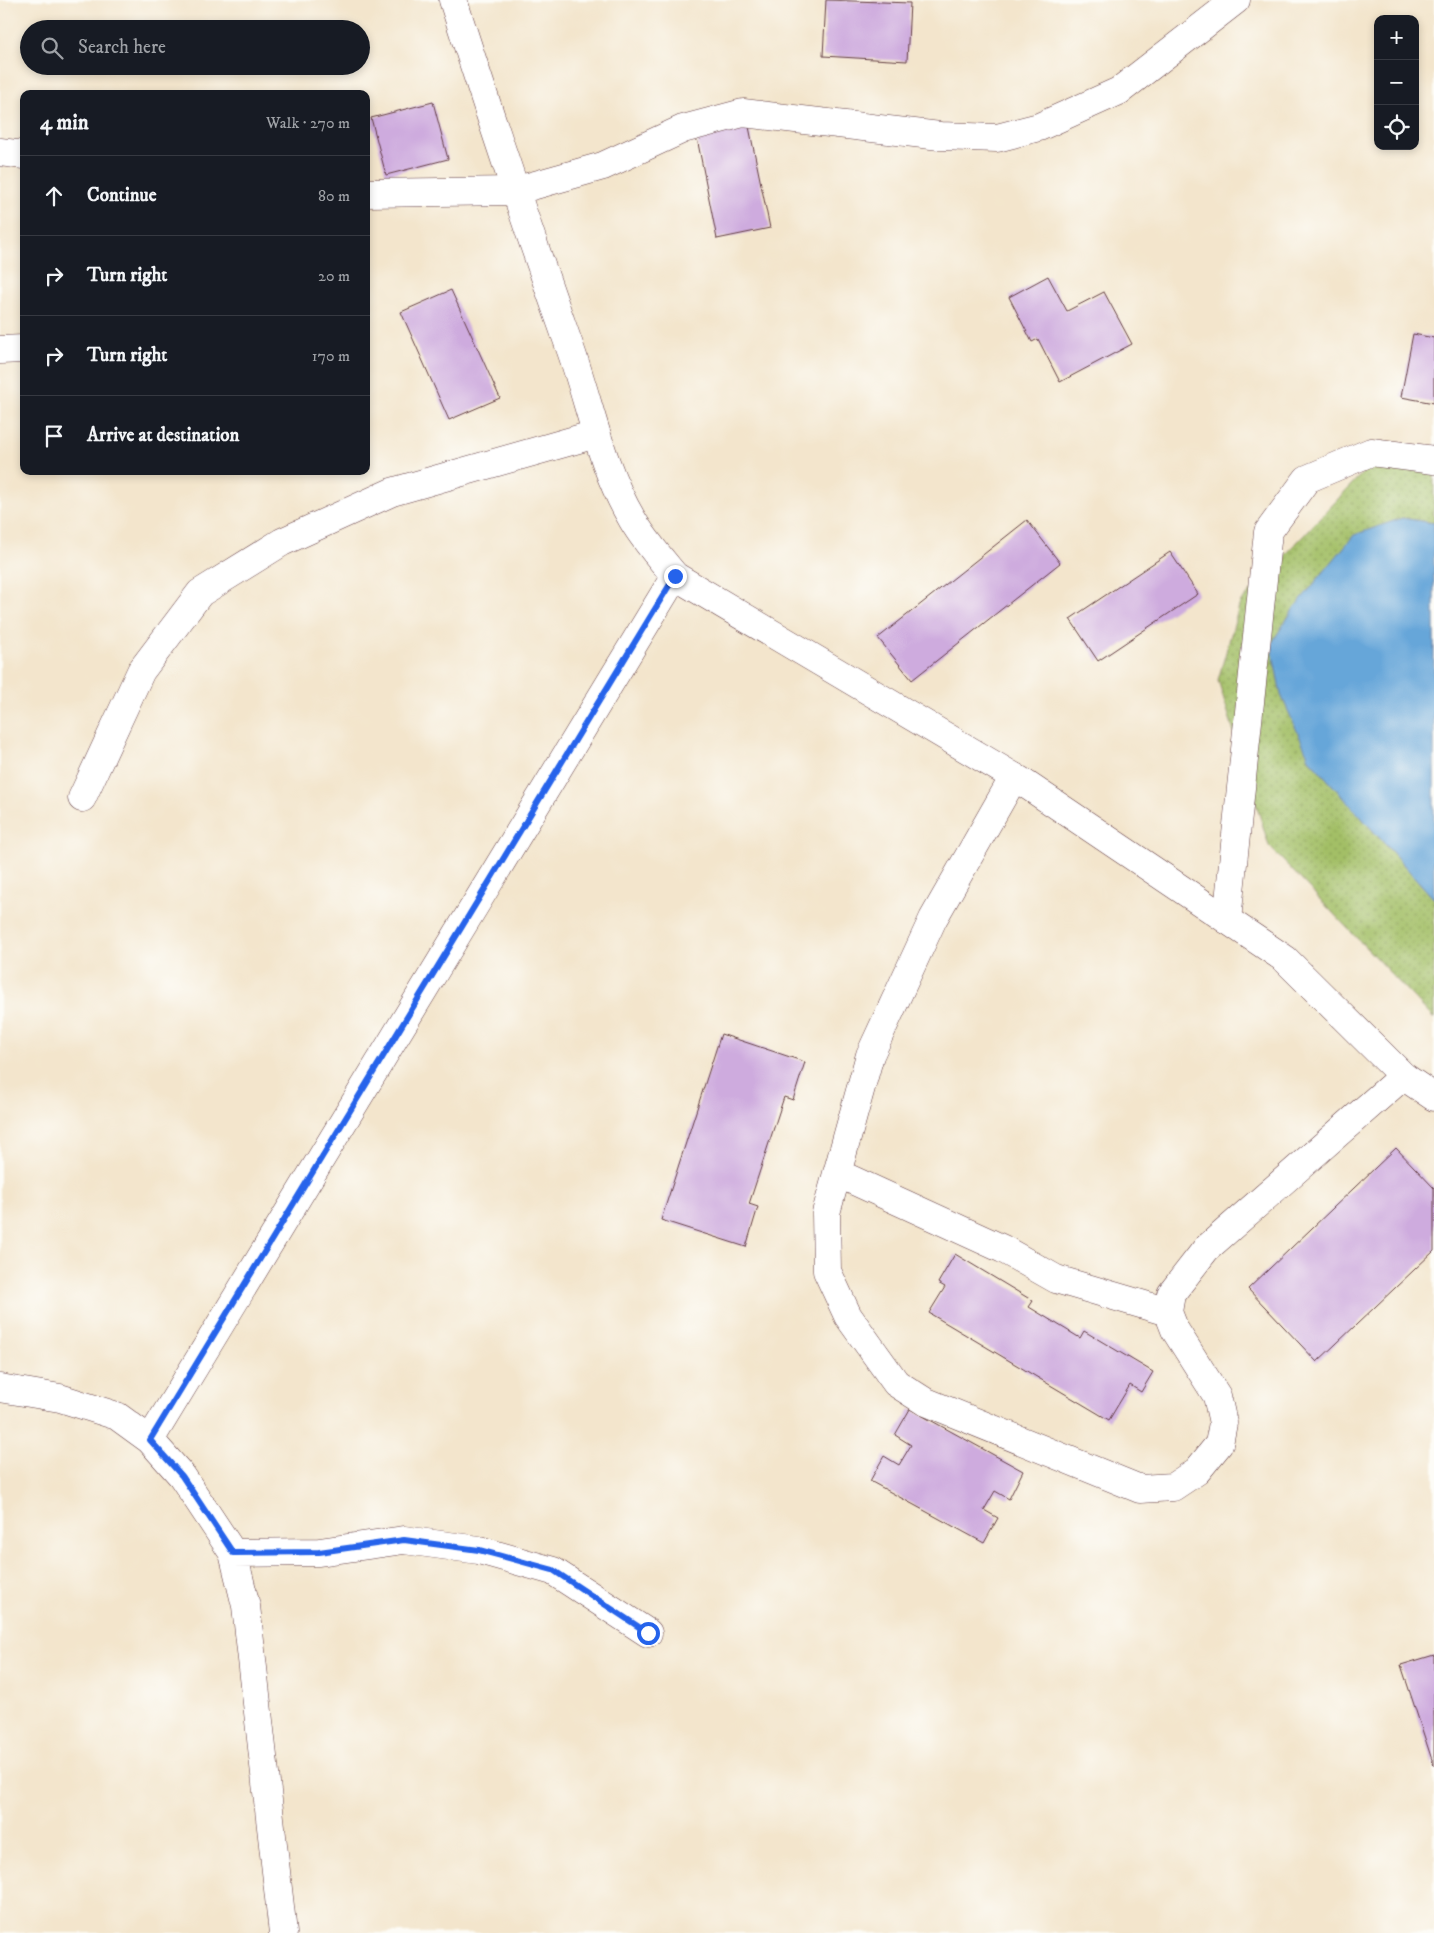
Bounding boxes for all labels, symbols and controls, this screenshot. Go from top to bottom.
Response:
map controls [1374,15,1419,150]
button: + [1374,15,1419,60]
search box [20,20,370,75]
icon: search [38,34,66,62]
text: Search here [78,36,166,59]
button: − [1374,60,1419,105]
button: locate [1374,105,1419,150]
text: 4 min [40,110,89,136]
text: Walk · 270 m [266,113,350,133]
icon: ahead [40,182,68,210]
text: Continue [87,184,157,207]
text: 80 m [318,186,350,206]
icon: right [40,262,68,290]
text: Turn right [87,264,167,287]
text: 20 m [318,266,350,286]
icon: right [40,342,68,370]
text: Turn right [87,344,167,367]
text: 170 m [312,346,350,366]
icon: arrive [40,422,68,450]
text: Arrive at destination [87,424,239,447]
route end [664,565,687,588]
route start [637,1622,660,1645]

